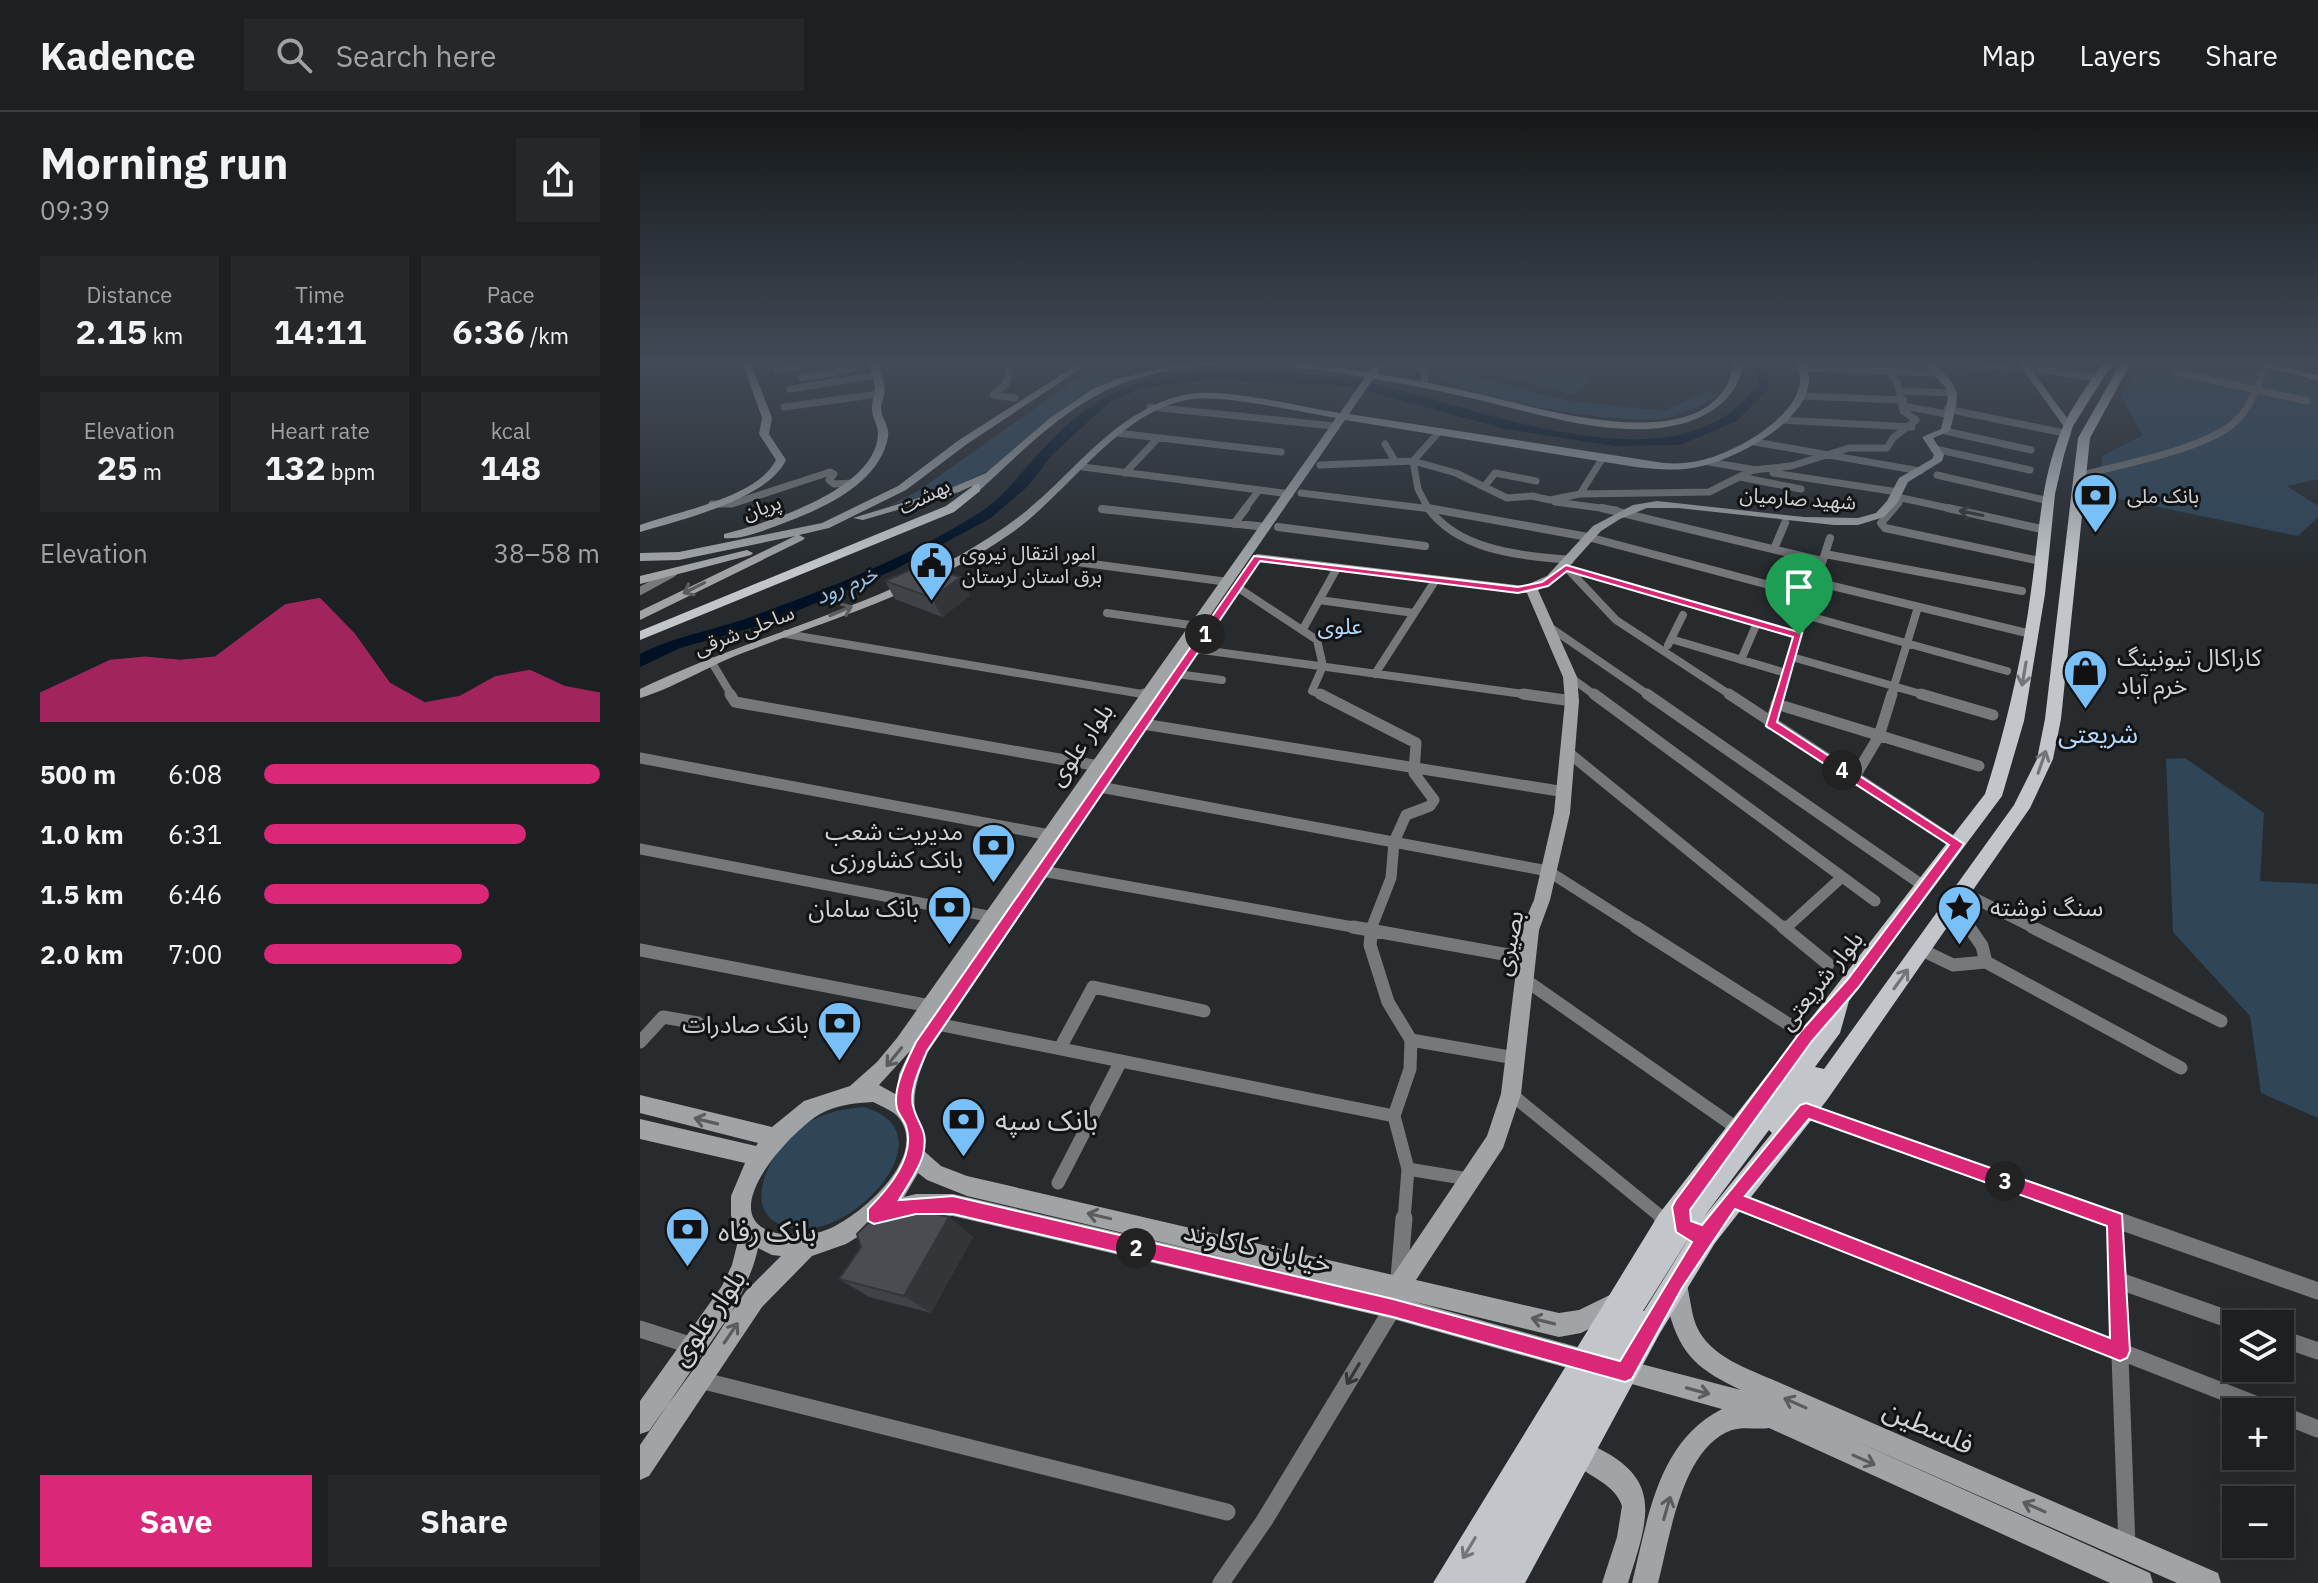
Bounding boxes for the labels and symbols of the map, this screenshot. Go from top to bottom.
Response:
bank icon: بانک ملی [2072,471,2120,534]
street label: بهشت [894,472,954,520]
street label: شهید صارمیان [1739,480,1857,516]
place label: بانک ملی [2127,482,2199,509]
street label: پریان [739,488,785,526]
one-way arrow [1959,505,1985,520]
public building icon: امور انتقال نیروی برق استان لرستان [907,539,955,602]
place label: امور انتقال نیروی برق استان لرستان [962,539,1102,589]
pin [1765,553,1833,635]
water label: خرم رود [810,558,884,613]
one-way arrow [683,581,707,597]
street label: ساحلی شرقی [690,599,798,661]
one-way arrow [828,603,853,618]
district label: علوی [1318,611,1362,640]
pin: 1 [1185,614,1225,654]
place label: کاراکال تیونینگ خرم آباد [2117,641,2263,704]
shop icon: کاراکال تیونینگ خرم آباد [2062,647,2110,710]
one-way arrow [2016,661,2031,686]
street label: بلوار علوی [1040,696,1120,792]
district label: شریعتی [2058,716,2138,750]
pin: 4 [1822,750,1862,790]
one-way arrow [2036,750,2051,775]
place label: مدیریت شعب بانک کشاورزی [825,815,963,875]
bank icon: مدیریت شعب بانک کشاورزی [970,821,1018,884]
place icon: سنگ نوشته [1935,883,1983,946]
bank icon: بانک سامان [926,884,974,947]
place label: سنگ نوشته [1990,891,2103,923]
place label: بانک سامان [808,892,919,924]
street label: بصیری [1485,907,1531,979]
street label: بلوار شریعتی [1770,924,1870,1036]
one-way arrow [1893,969,1909,991]
bank icon: بانک صادرات [816,1000,864,1063]
place label: بانک صادرات [682,1008,809,1040]
one-way arrow [885,1046,903,1067]
bank icon: بانک سپه [940,1095,988,1158]
place label: بانک سپه [995,1101,1098,1138]
one-way arrow [694,1112,720,1127]
pin: 3 [1985,1161,2025,1201]
bank icon: بانک رفاه [663,1206,711,1269]
one-way arrow [1086,1208,1112,1223]
street label: خیابان کاکاوند [1180,1211,1336,1281]
place label: بانک رفاه [718,1212,817,1249]
pin: 2 [1116,1228,1156,1268]
street label: بلوار علوی [660,1261,754,1373]
one-way arrow [1530,1312,1556,1327]
one-way arrow [723,1323,739,1345]
one-way arrow [1345,1363,1361,1385]
one-way arrow [1684,1384,1710,1399]
street label: فلسطین [1878,1390,1980,1462]
one-way arrow [1784,1394,1808,1409]
one-way arrow [1852,1454,1876,1469]
one-way arrow [1660,1495,1675,1521]
one-way arrow [2022,1499,2046,1514]
one-way arrow [1461,1536,1477,1559]

